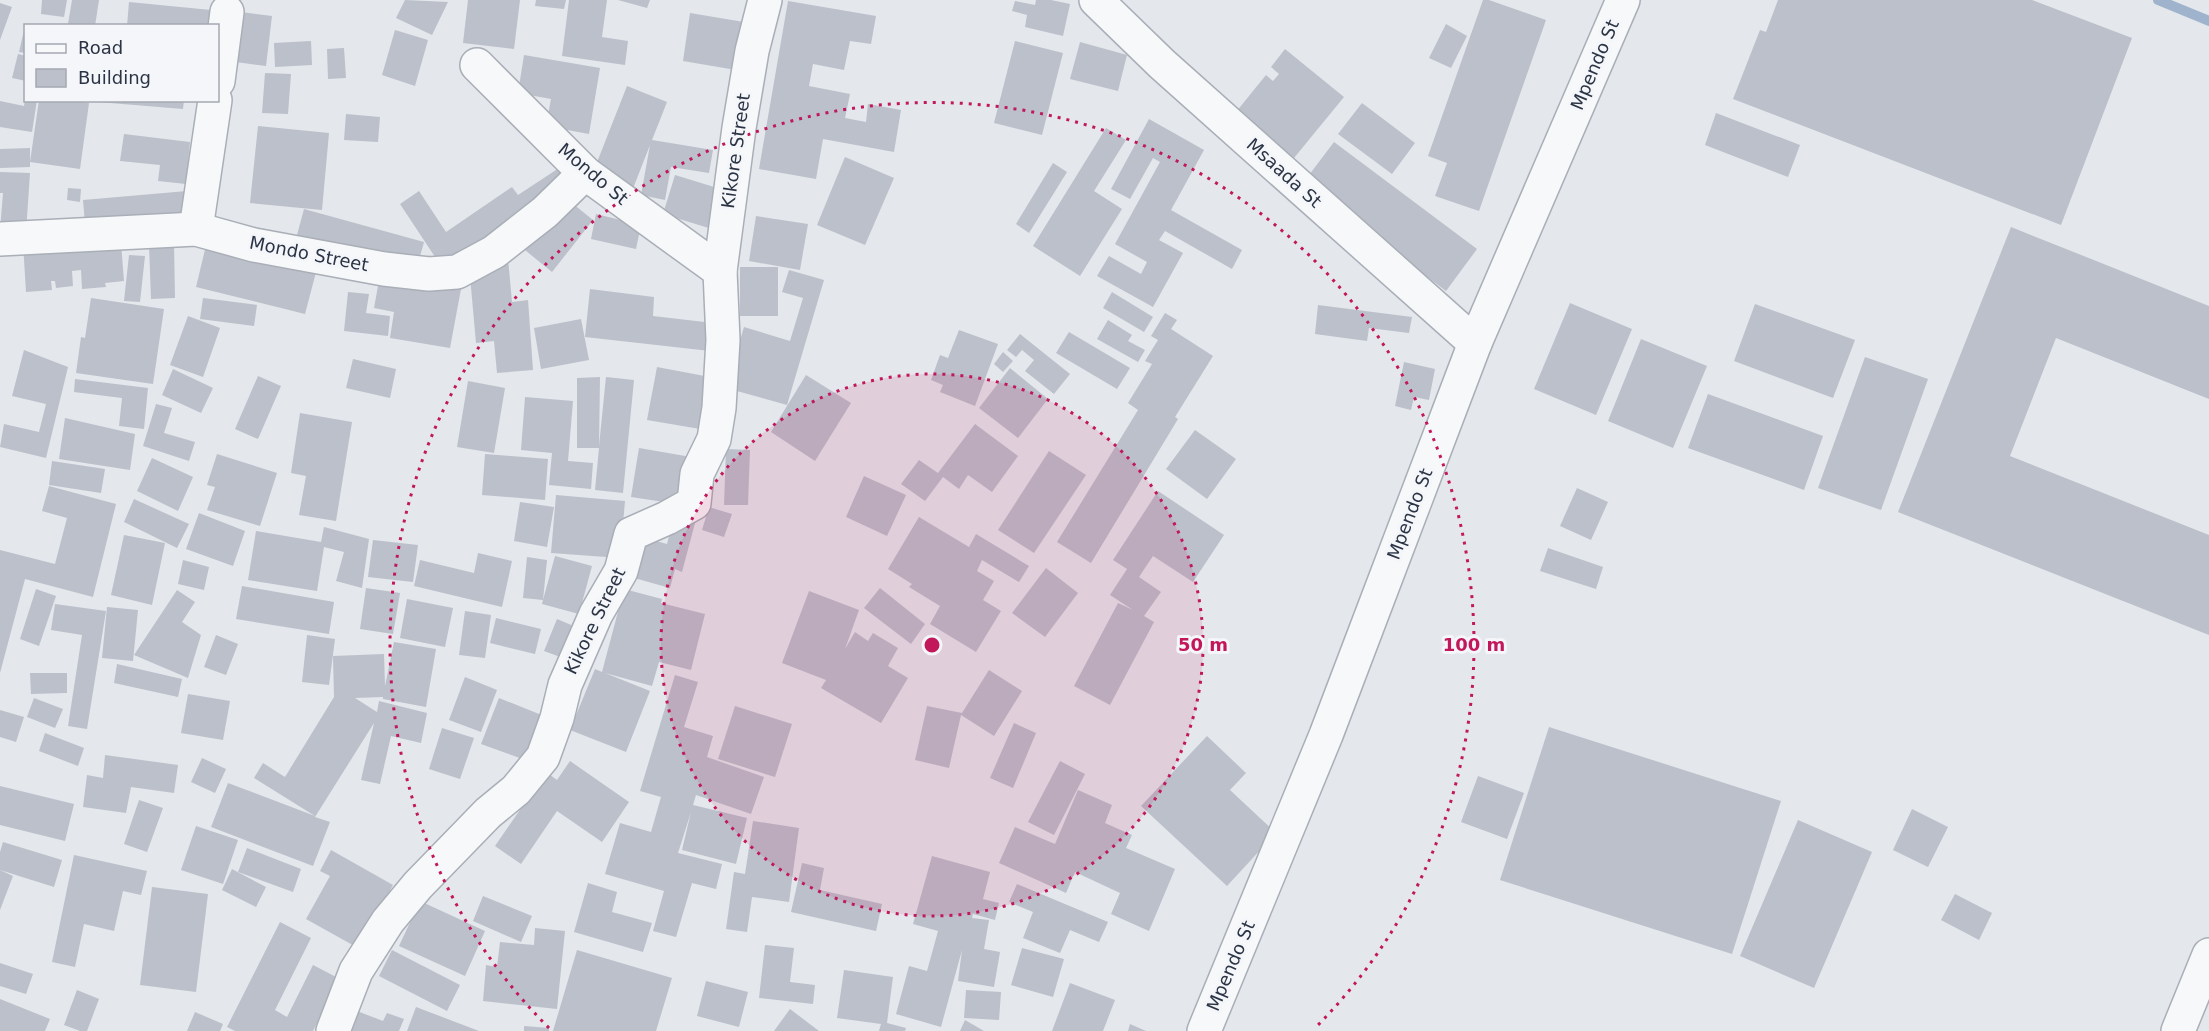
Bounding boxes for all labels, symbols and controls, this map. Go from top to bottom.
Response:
street label: Mpendo St [1566,16,1623,113]
legend [24,24,219,102]
text: Road [78,37,123,58]
text: Building [78,67,151,88]
street label: Kikore Street [717,92,754,210]
street label: Msaada St [1243,133,1326,212]
street label: Mondo St [554,138,632,209]
street label: Mondo Street [248,232,370,275]
street label: Mpendo St [1383,465,1437,562]
street label: Kikore Street [560,564,629,678]
text: 50 m [1178,634,1228,655]
text: 100 m [1443,634,1505,655]
centre of rings [922,635,942,655]
street label: Mpendo St [1202,917,1259,1014]

